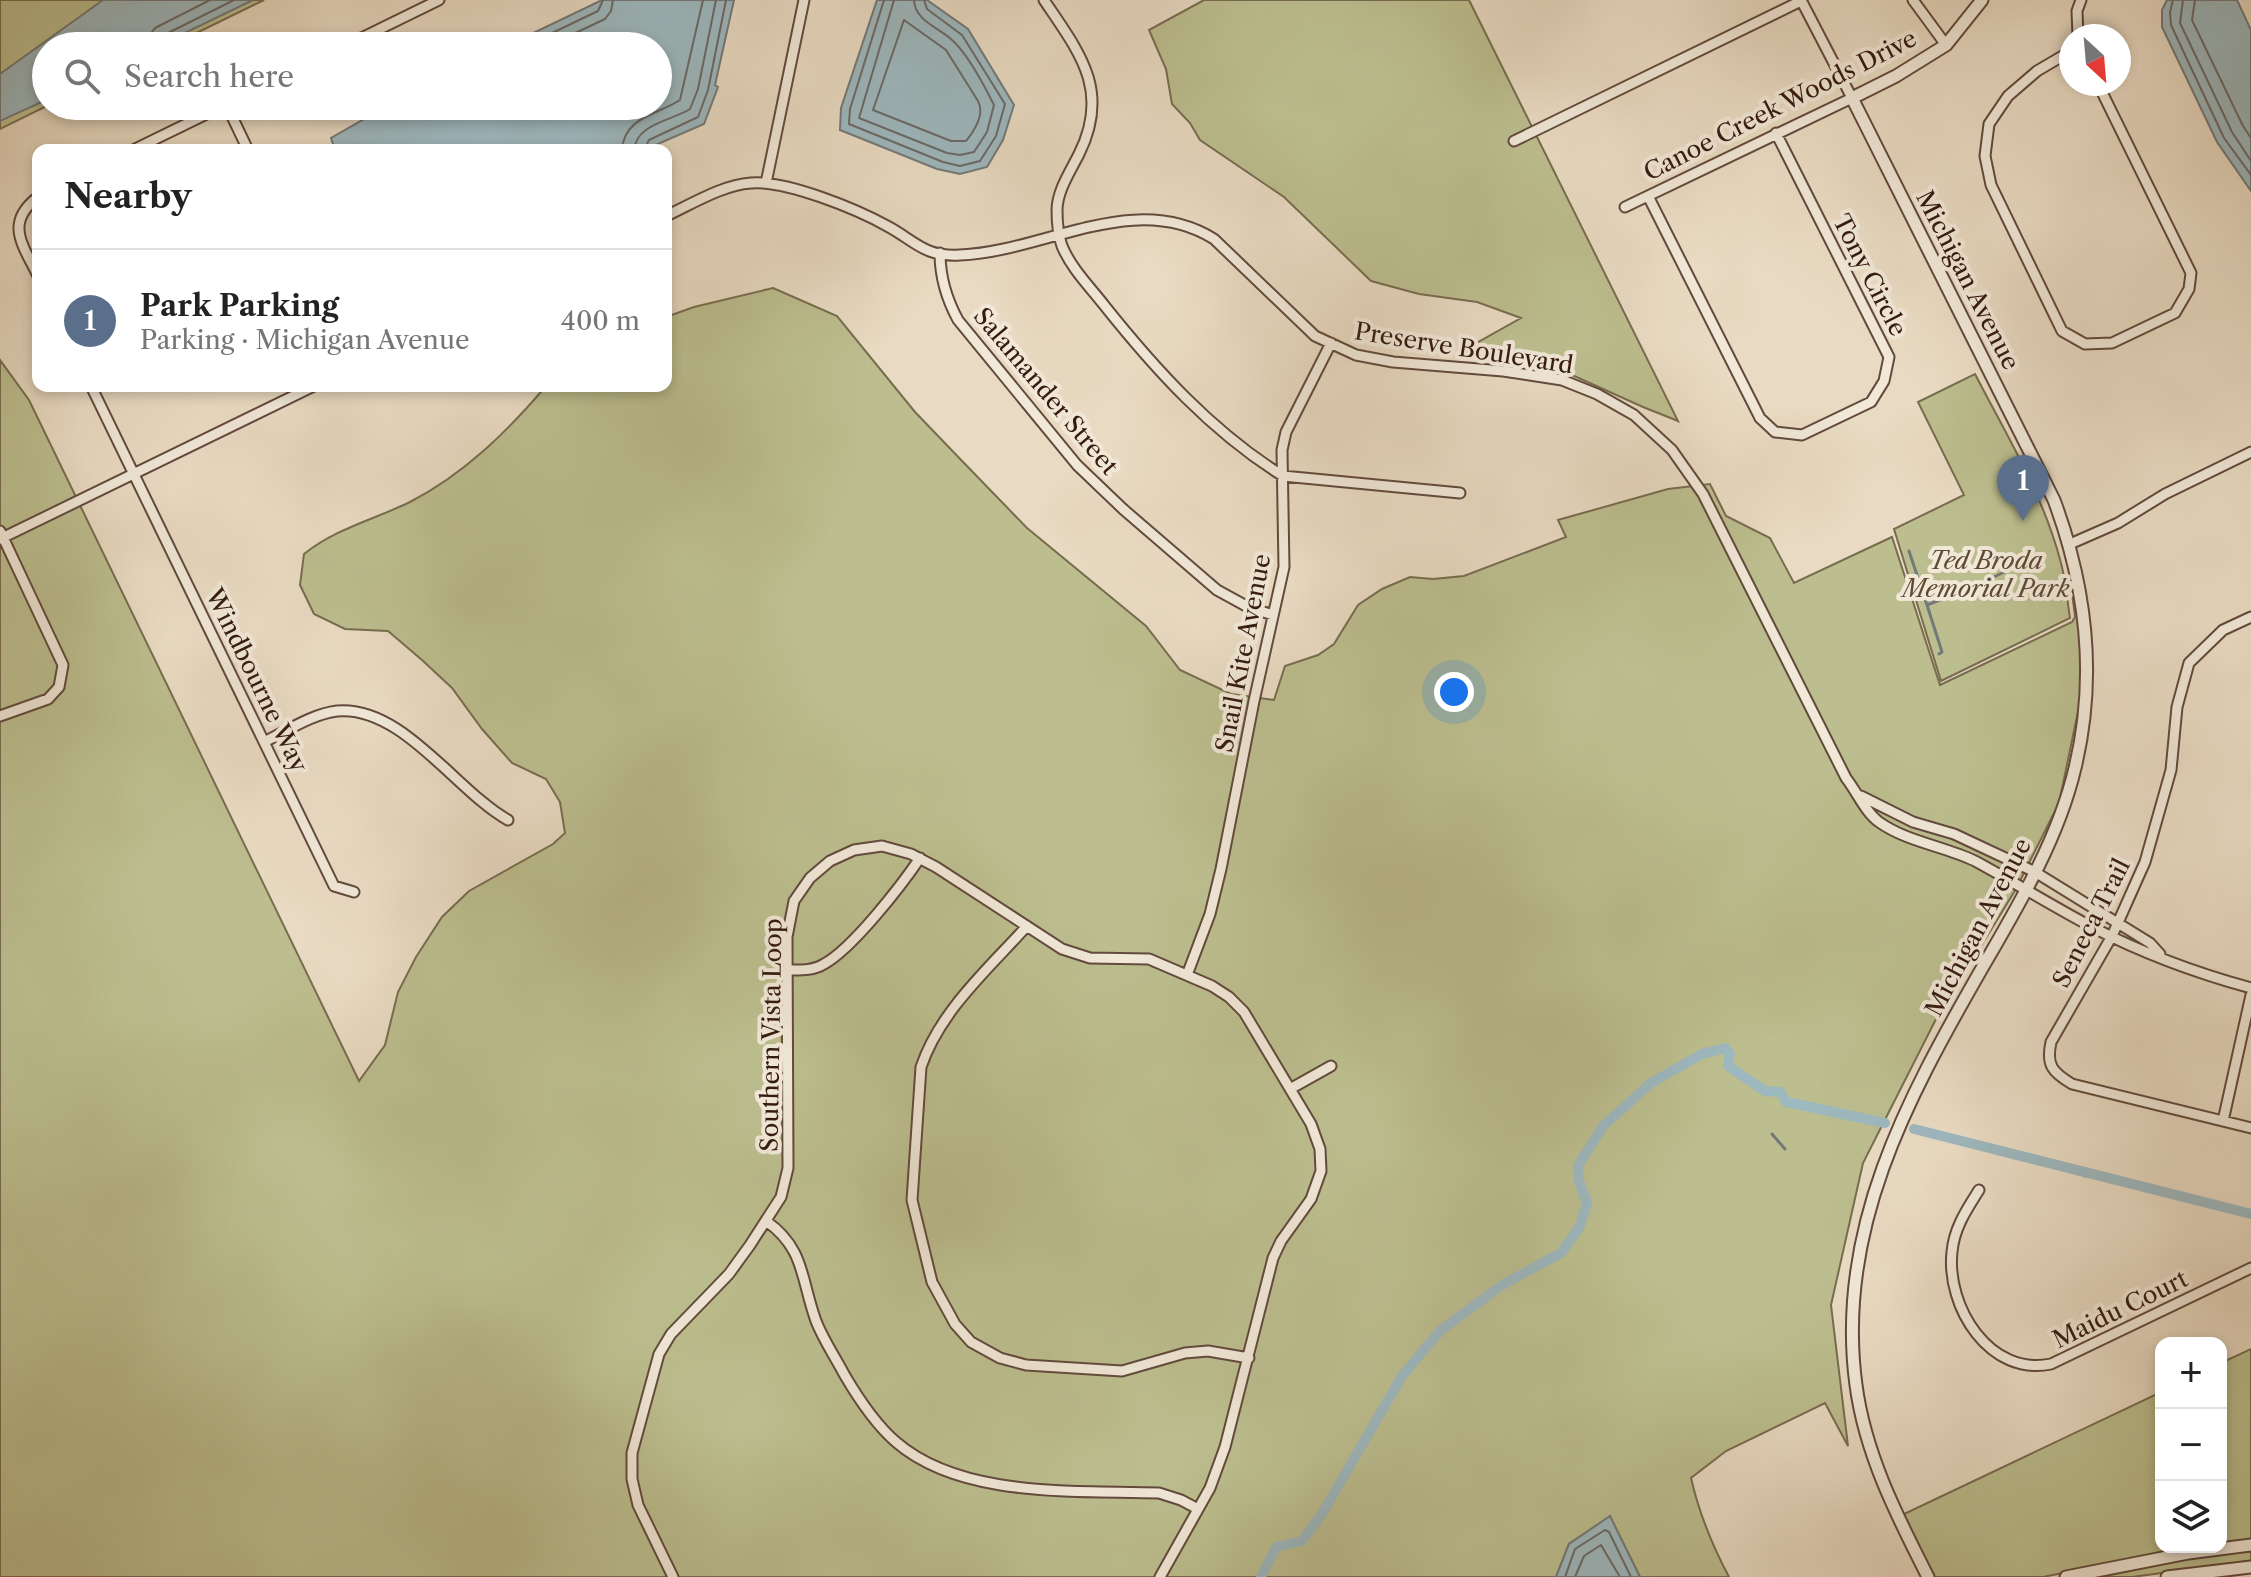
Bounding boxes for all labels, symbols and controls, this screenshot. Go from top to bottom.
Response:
street label: Canoe Creek Woods Drive [1639,23,1921,187]
north arrow [2059,24,2131,96]
search box [32,32,672,120]
icon: search [60,54,104,98]
text: Search here [124,58,294,95]
text: Nearby [64,175,192,217]
street label: Michigan Avenue [1910,185,2026,375]
street label: Tony Circle [1827,209,1913,341]
text: Park Parking [140,287,339,324]
street label: Salamander Street [968,302,1125,481]
text: 1 [84,305,96,337]
text: 400 m [561,305,640,337]
street label: Preserve Boulevard [1353,316,1576,380]
text: Parking · Michigan Avenue [140,324,469,356]
pin: 1 [1997,455,2049,521]
park label: Ted Broda Memorial Park [1899,546,2070,603]
street label: Snail Kite Avenue [1210,551,1276,755]
street label: Windbourne Way [200,583,314,777]
your location [1434,672,1474,712]
street label: Michigan Avenue [1919,833,2037,1021]
street label: Seneca Trail [2046,854,2136,992]
street label: Southern Vista Loop [754,918,788,1152]
street label: Maidu Court [2048,1264,2193,1354]
map controls [2155,1337,2227,1553]
button: + [2155,1337,2227,1409]
button: − [2155,1409,2227,1481]
button: layers [2155,1481,2227,1553]

